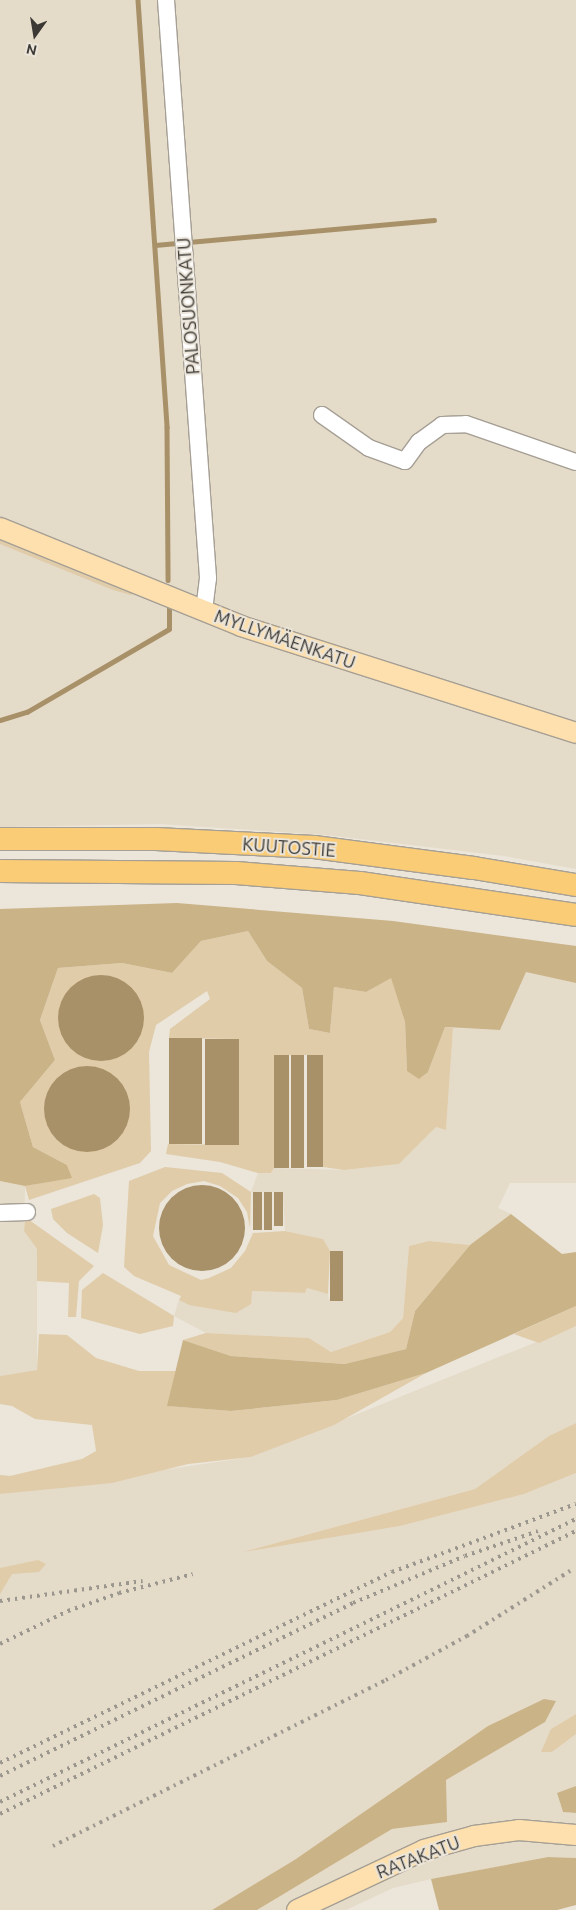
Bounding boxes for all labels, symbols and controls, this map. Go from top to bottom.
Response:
north arrow [10,10,60,60]
text: N [25,41,39,59]
street label: PALOSUONKATU [172,237,204,375]
street label: MYLLYMÄENKATU [212,605,358,673]
street label: KUUTOSTIE [242,833,336,861]
street label: RATAKATU [373,1831,463,1883]

